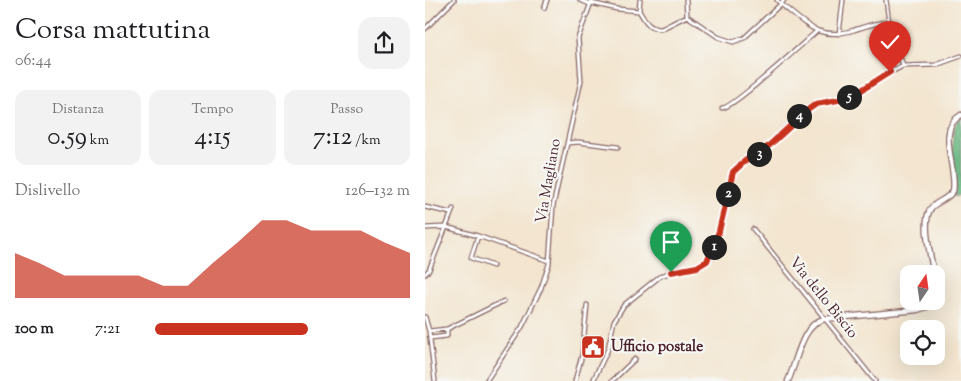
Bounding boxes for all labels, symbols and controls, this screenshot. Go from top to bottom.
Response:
text: Corsa mattutina [15,11,211,51]
button: share [358,17,410,69]
pin [869,21,911,72]
icon: check [876,28,904,56]
text: 06:44 [15,50,52,73]
pin: 5 [837,84,861,110]
text: 5 [847,87,852,107]
text: Distanza [52,100,104,120]
text: Tempo [191,100,233,120]
text: Passo [330,100,363,120]
pin: 4 [787,104,811,128]
text: 4 [796,106,803,126]
text: 0.59 [47,120,87,156]
text: 4:15 [194,120,231,156]
text: 7:12 [313,120,352,156]
text: km [87,131,109,151]
text: /km [352,131,381,151]
street label: Via Magliano [531,137,567,225]
pin: 3 [747,142,771,166]
text: 3 [757,144,762,164]
text: Dislivello [15,180,80,203]
text: 126–132 m [345,180,410,203]
pin: 2 [715,182,741,206]
text: 2 [725,184,732,204]
pin [650,221,692,272]
icon: arrive [657,228,685,256]
pin: 1 [701,234,727,260]
text: 1 [712,237,717,257]
street label: Via dello Biscio [784,253,862,343]
north arrow [900,265,945,310]
map controls [900,265,945,365]
text: 100 m [15,318,54,341]
text: 7:21 [95,318,120,341]
button: locate [900,320,945,365]
public building icon: Ufficio postale [580,334,606,360]
place label: Ufficio postale [611,337,703,358]

